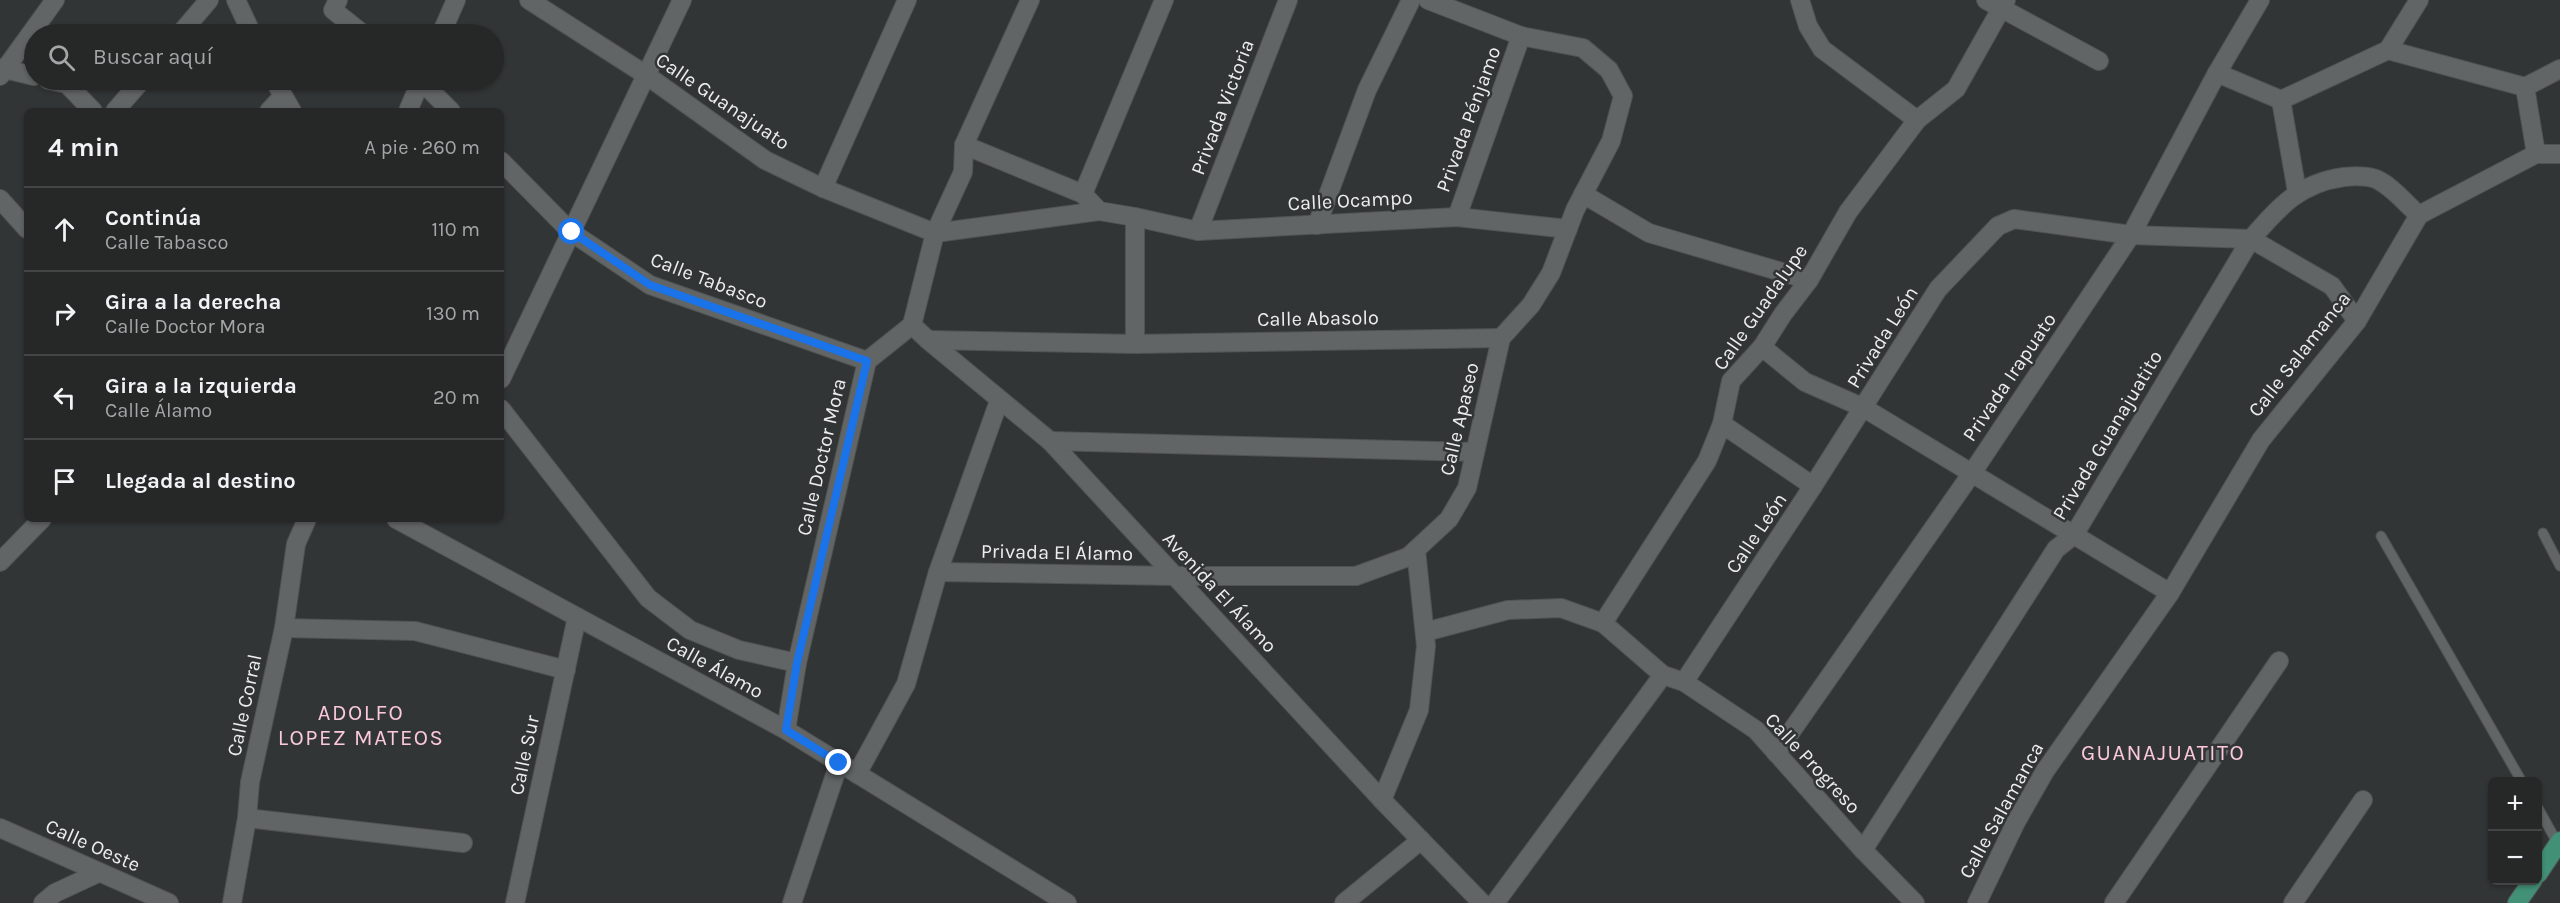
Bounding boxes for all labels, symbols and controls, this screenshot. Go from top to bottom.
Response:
search box [24,24,504,90]
street label: Privada Victoria [1186,36,1259,178]
icon: search [45,41,78,74]
street label: Privada Pénjamo [1431,43,1505,195]
text: Buscar aquí [93,44,213,70]
street label: Calle Guanajuato [651,48,794,155]
text: 4 min [48,132,119,163]
text: A pie · 260 m [364,136,480,159]
street label: Calle Ocampo [1287,186,1413,215]
text: Continúa [105,205,201,231]
icon: ahead [48,213,81,246]
text: 110 m [431,218,480,241]
route start [558,218,584,244]
text: Calle Tabasco [105,231,228,254]
street label: Calle Guadalupe [1709,240,1812,375]
street label: Calle Tabasco [647,248,771,313]
street label: Privada León [1842,282,1923,392]
street label: Calle Salamanca [2243,287,2355,421]
text: Gira a la derecha [105,289,281,315]
icon: right [48,297,81,330]
text: 130 m [426,302,480,325]
street label: Calle Abasolo [1257,306,1379,331]
street label: Privada Irapuato [1958,309,2061,446]
text: Calle Doctor Mora [105,315,265,338]
street label: Privada Guanajuatito [2048,346,2167,524]
street label: Calle Apaseo [1435,360,1484,478]
text: Gira a la izquierda [105,373,297,399]
street label: Calle Doctor Mora [792,376,851,538]
icon: left [48,381,81,414]
text: 20 m [433,386,480,409]
text: Calle Álamo [105,399,212,422]
icon: arrive [48,465,81,498]
text: Llegada al destino [105,468,296,494]
street label: Calle León [1721,489,1792,578]
street label: Avenida El Álamo [1158,527,1282,657]
street label: Privada El Álamo [981,539,1133,565]
street label: Calle Álamo [662,631,768,703]
street label: Calle Corral [222,652,267,758]
district label: ADOLFO LOPEZ MATEOS [278,700,444,751]
street label: Calle Progreso [1760,708,1865,818]
street label: Calle Sur [505,712,544,797]
street label: Calle Salamanca [1954,738,2048,882]
district label: GUANAJUATITO [2081,740,2245,766]
route end [825,749,851,775]
map controls [2488,777,2542,885]
button: + [2488,777,2542,831]
street label: Calle Oeste [42,814,144,876]
button: − [2488,831,2542,885]

